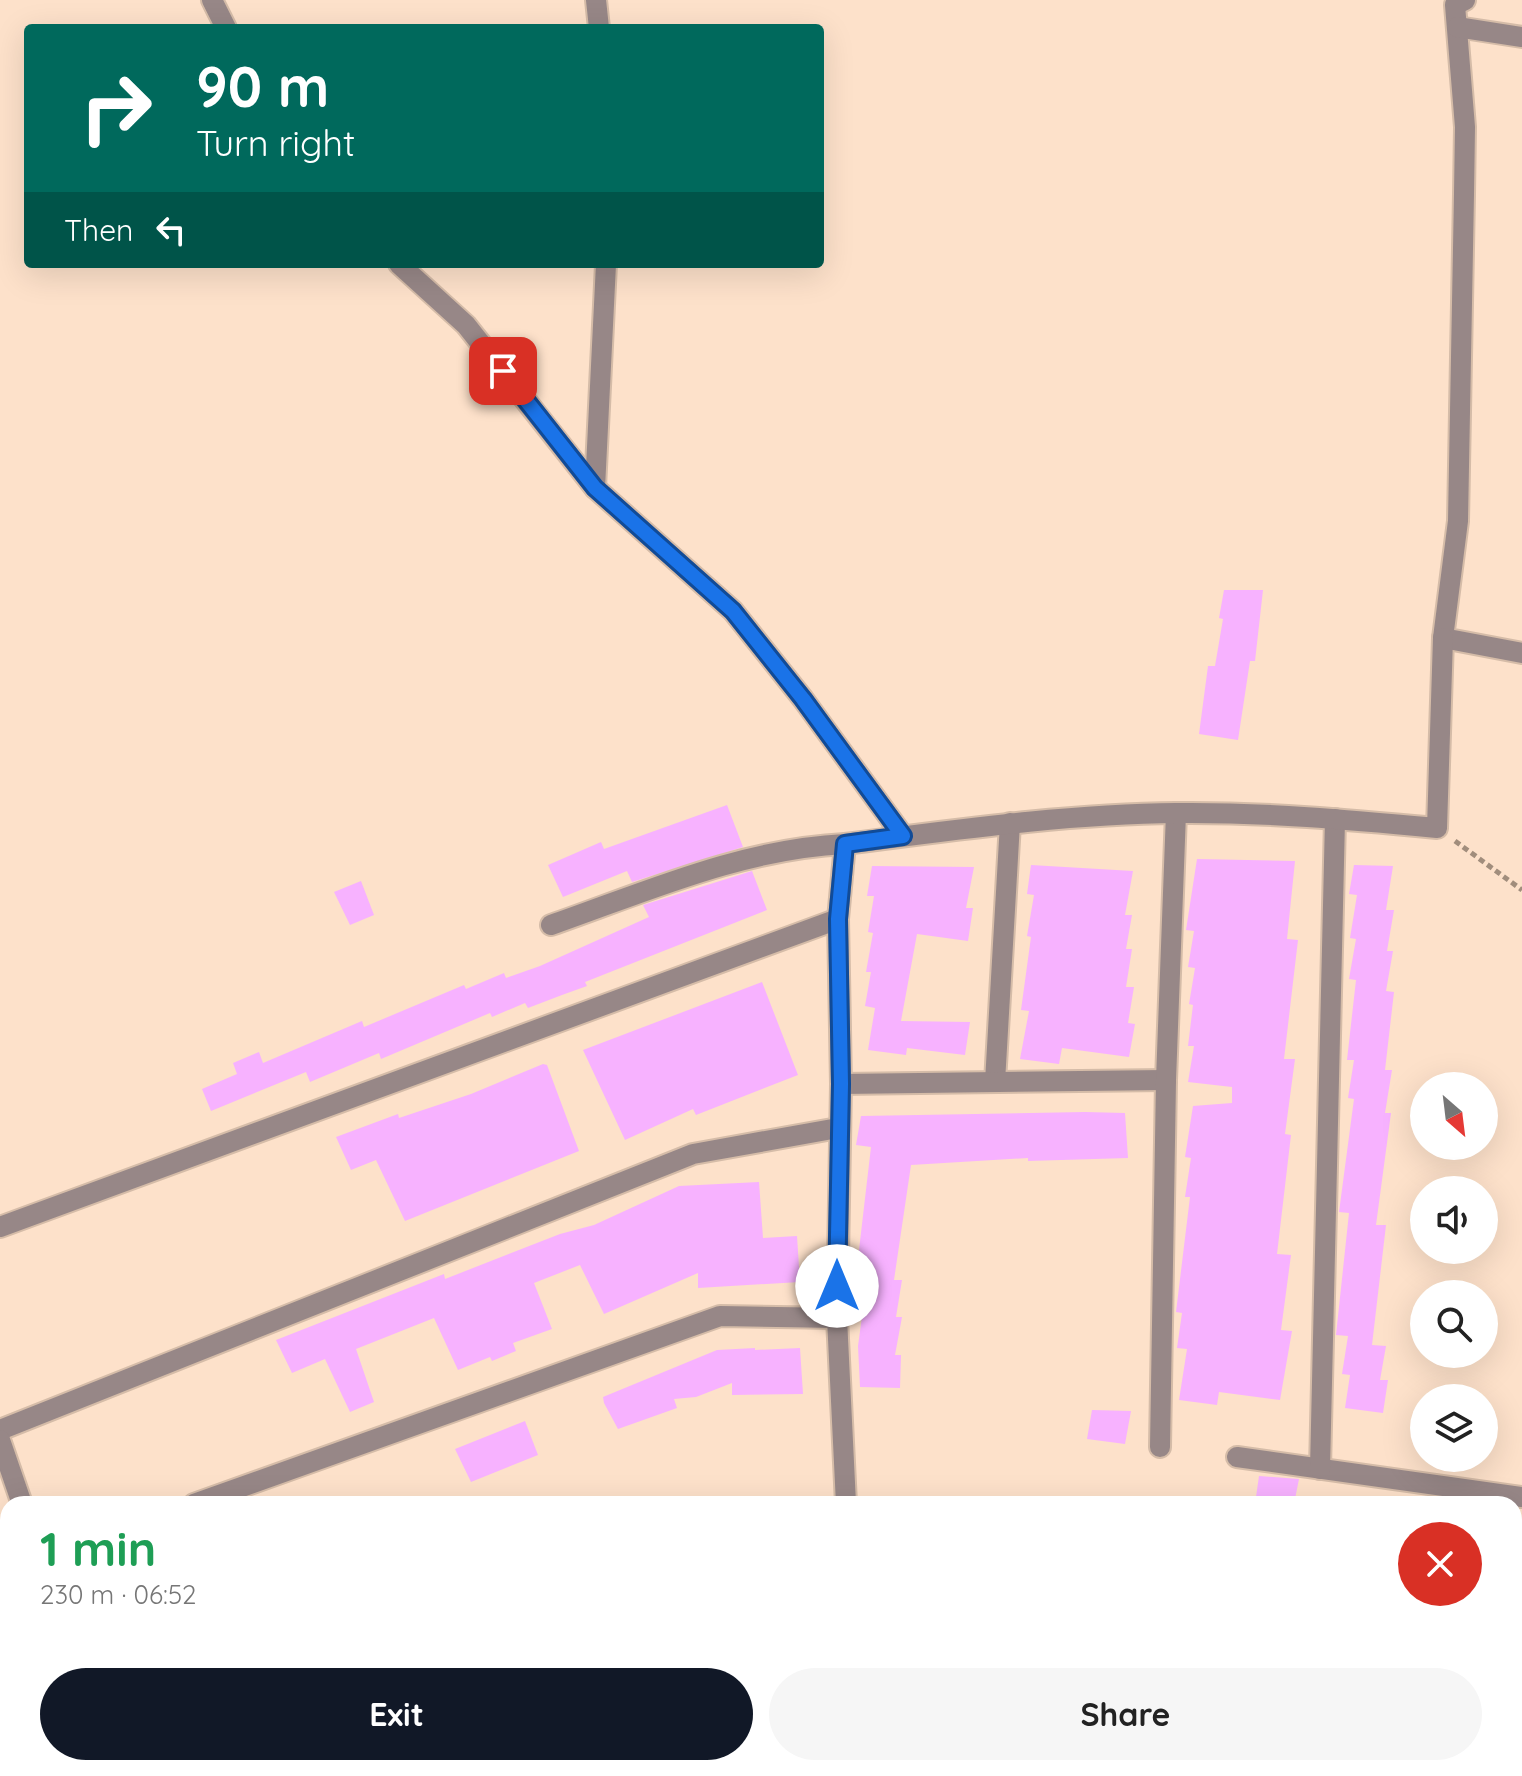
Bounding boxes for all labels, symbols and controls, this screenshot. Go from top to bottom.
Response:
text: 90 m [196,51,330,121]
icon: right [64,56,168,160]
text: Turn right [196,120,355,165]
icon: left [149,208,193,252]
text: Then [64,211,133,249]
pin [469,337,537,405]
icon: arrive [481,349,525,393]
north arrow [1410,1072,1498,1160]
map controls [1410,1072,1498,1472]
button: sound [1410,1176,1498,1264]
position arrow [795,1244,879,1328]
button: search [1410,1280,1498,1368]
button: layers [1410,1384,1498,1472]
text: 1 min [40,1518,156,1578]
button: close [1398,1522,1482,1606]
text: 230 m · 06:52 [40,1578,196,1611]
button: Exit [40,1668,753,1760]
button: Share [769,1668,1482,1760]

